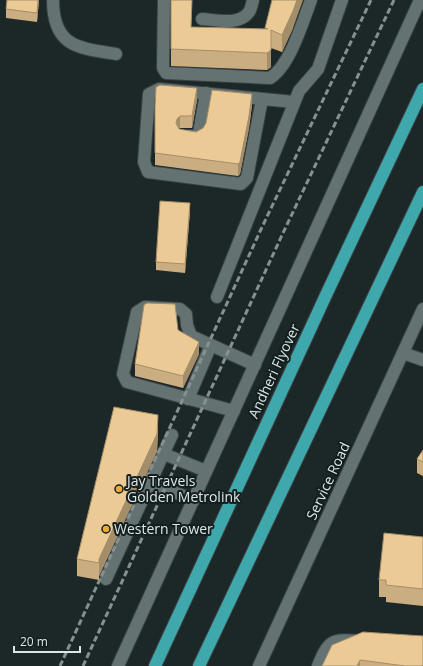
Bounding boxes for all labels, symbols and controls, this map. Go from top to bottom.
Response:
street label: Andheri Flyover [243,320,304,421]
street label: Service Road [301,439,354,523]
place label: Jay Travels Golden Metrolink [125,471,241,506]
marker: Jay Travels Golden Metrolink [114,484,124,494]
place label: Western Tower [114,519,213,538]
marker: Western Tower [101,524,111,534]
scale bar [14,628,80,654]
text: 20 m [20,633,48,650]

